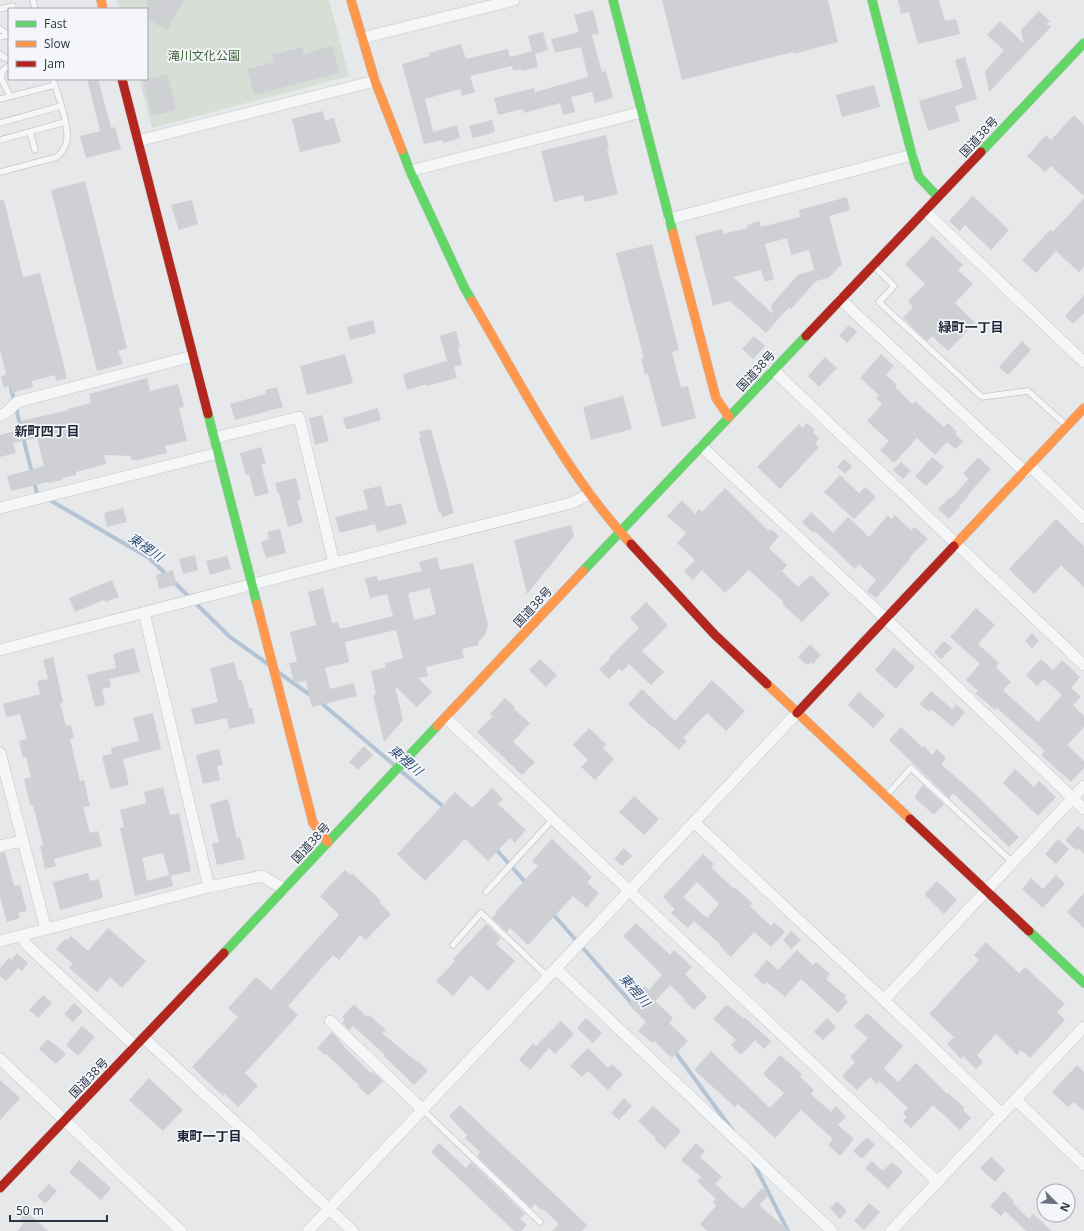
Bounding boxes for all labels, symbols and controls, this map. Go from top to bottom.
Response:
legend [8,8,148,80]
text: Fast [44,15,67,32]
text: Slow [44,35,71,52]
park label: 滝川文化公園 [168,47,240,64]
text: Jam [43,55,65,72]
street label: 国道38号 [955,113,1002,161]
district label: 緑町一丁目 [937,318,1004,336]
street label: 国道38号 [732,347,779,395]
district label: 新町四丁目 [14,422,80,440]
water label: 東裡川 [125,528,169,567]
street label: 国道38号 [509,583,556,631]
water label: 東裡川 [385,741,428,781]
street label: 国道38号 [287,819,334,867]
water label: 東裡川 [615,969,656,1012]
street label: 国道38号 [65,1054,112,1101]
district label: 東町一丁目 [176,1127,242,1145]
north arrow [1036,1183,1076,1223]
scale bar [10,1197,107,1223]
text: N [1057,1200,1074,1214]
text: 50 m [16,1202,44,1219]

